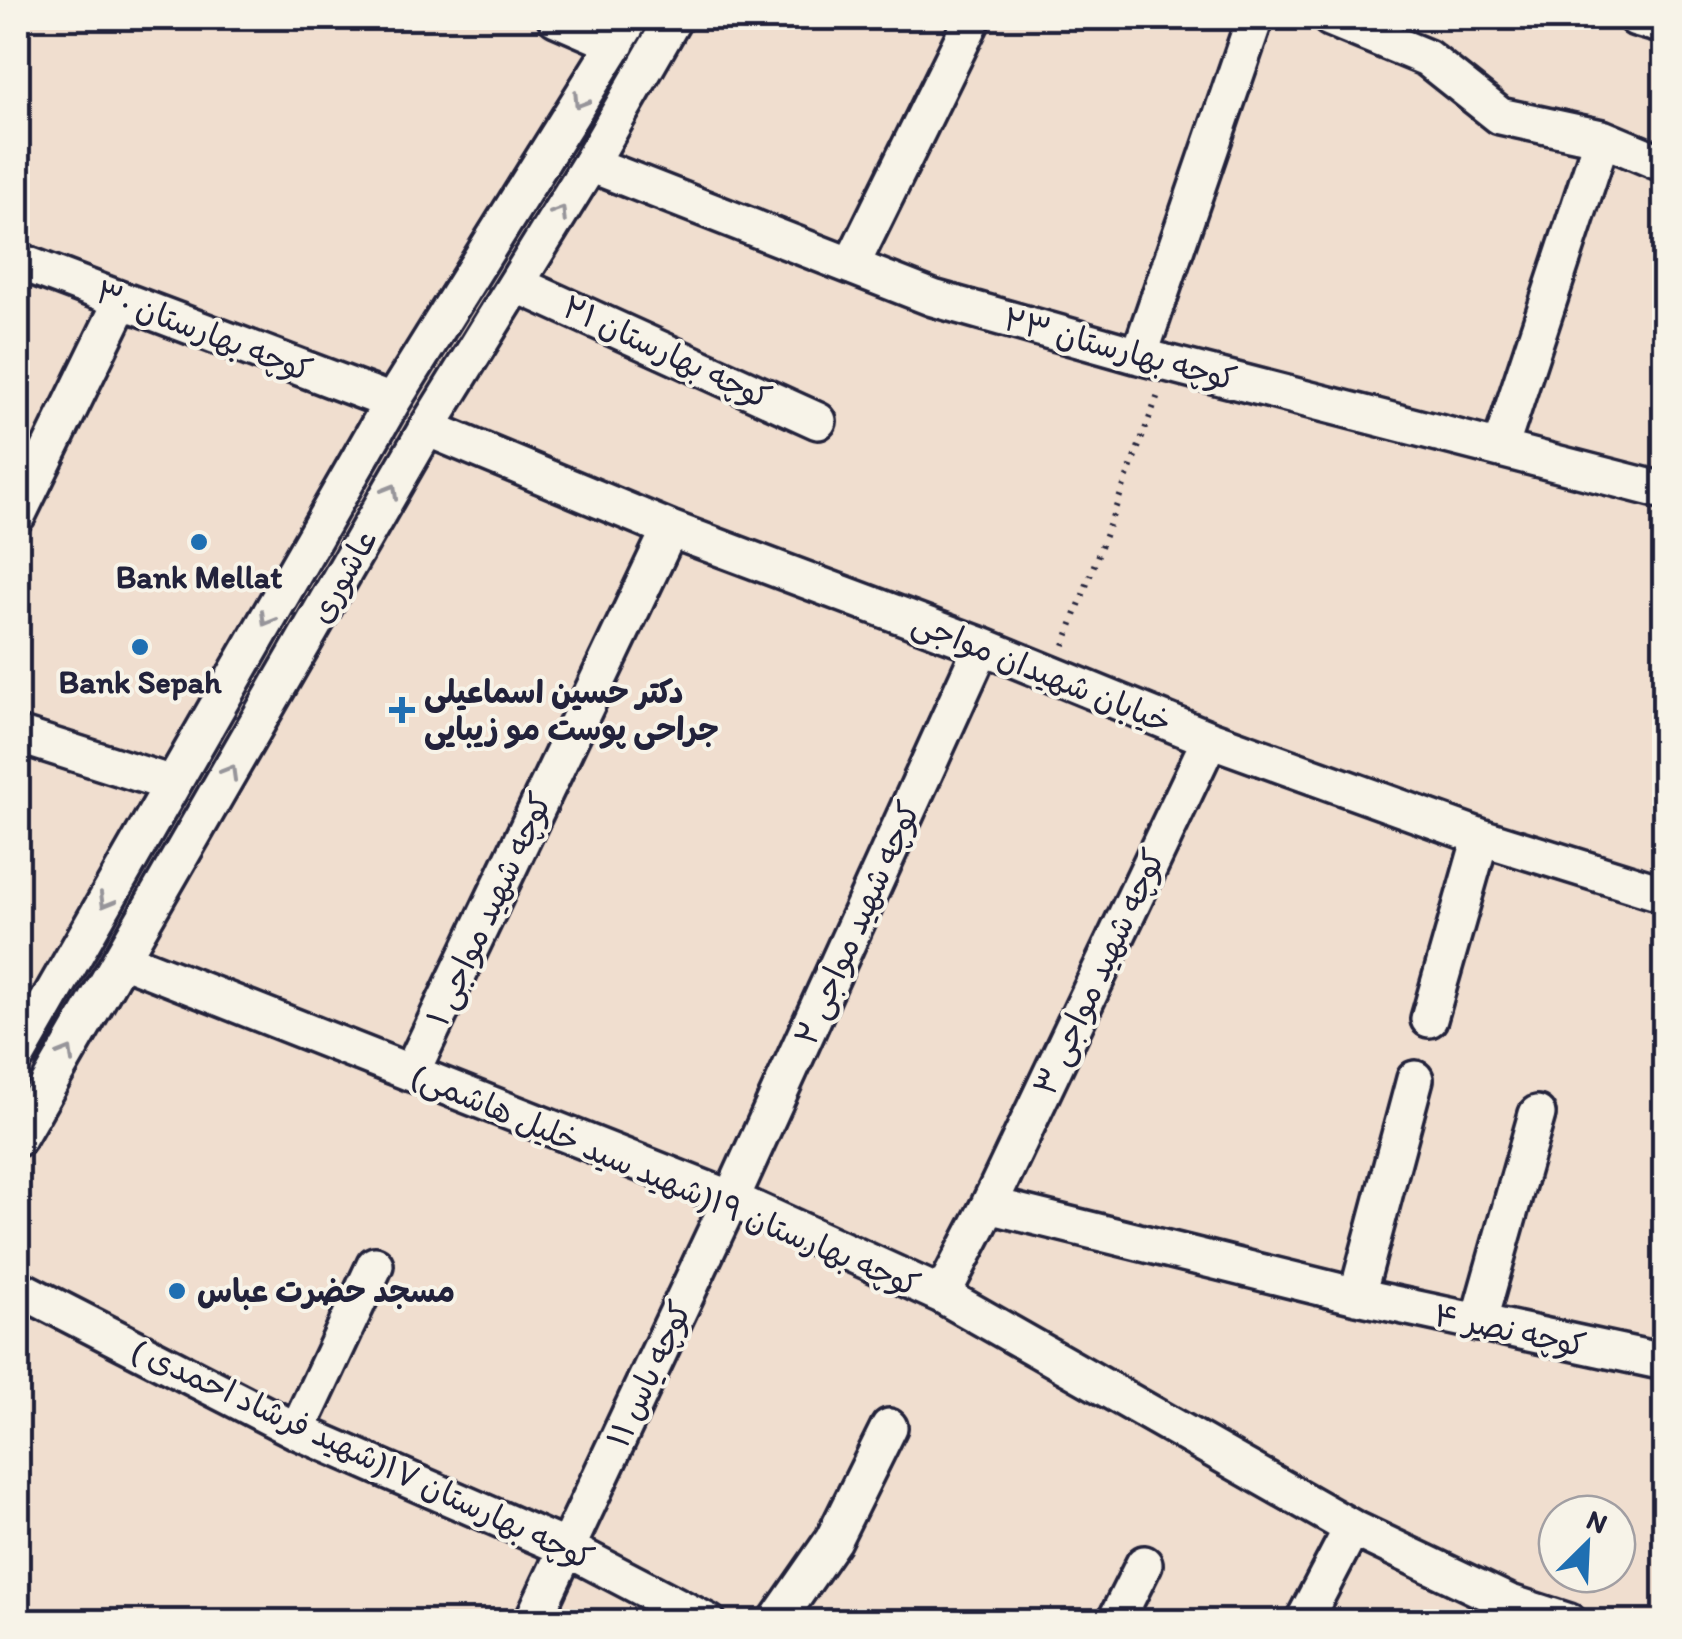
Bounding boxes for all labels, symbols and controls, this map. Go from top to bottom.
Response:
one-way arrow [574,90,593,108]
one-way arrow [548,206,567,224]
street label: کوچه بهارستان ۳۰ [90,272,317,391]
street label: کوچه بهارستان ۲۱ [557,287,777,418]
street label: کوچه بهارستان ۲۳ [999,300,1241,399]
one-way arrow [379,483,399,501]
street label: عاشوری [301,522,385,630]
marker: Bank Mellat [188,531,210,553]
place label: Bank Mellat [116,558,282,596]
street label: خیابان شهیدان مواجی [906,603,1177,743]
one-way arrow [260,608,279,626]
marker: Bank Sepah [129,636,151,658]
place label: Bank Sepah [59,663,222,701]
place label: دکتر حسین اسماعیلی جراحی پوست مو زیبایی [424,673,719,750]
marker: دکتر حسین اسماعیلی جراحی پوست مو زیبایی [389,697,415,723]
one-way arrow [217,765,237,783]
street label: کوچه شهید مواجی ۱ [418,786,561,1032]
street label: کوچه شهید مواجی ۲ [786,795,930,1052]
street label: کوچه شهید مواجی ۳ [1025,843,1175,1102]
one-way arrow [98,890,118,908]
one-way arrow [55,1047,74,1065]
street label: کوچه بهارستان ۱۹(شهید سید خلیل هاشمی) [406,1055,926,1306]
place label: مسجد حضرت عباس [197,1272,455,1311]
marker: مسجد حضرت عباس [166,1280,188,1302]
street label: کوچه یاس ۱۱ [599,1295,700,1454]
street label: کوچه نصر ۴ [1430,1295,1590,1366]
street label: کوچه بهارستان ۱۷(شهید فرشاد احمدی ) [126,1330,600,1579]
north arrow [1537,1494,1637,1594]
text: N [1582,1502,1613,1541]

